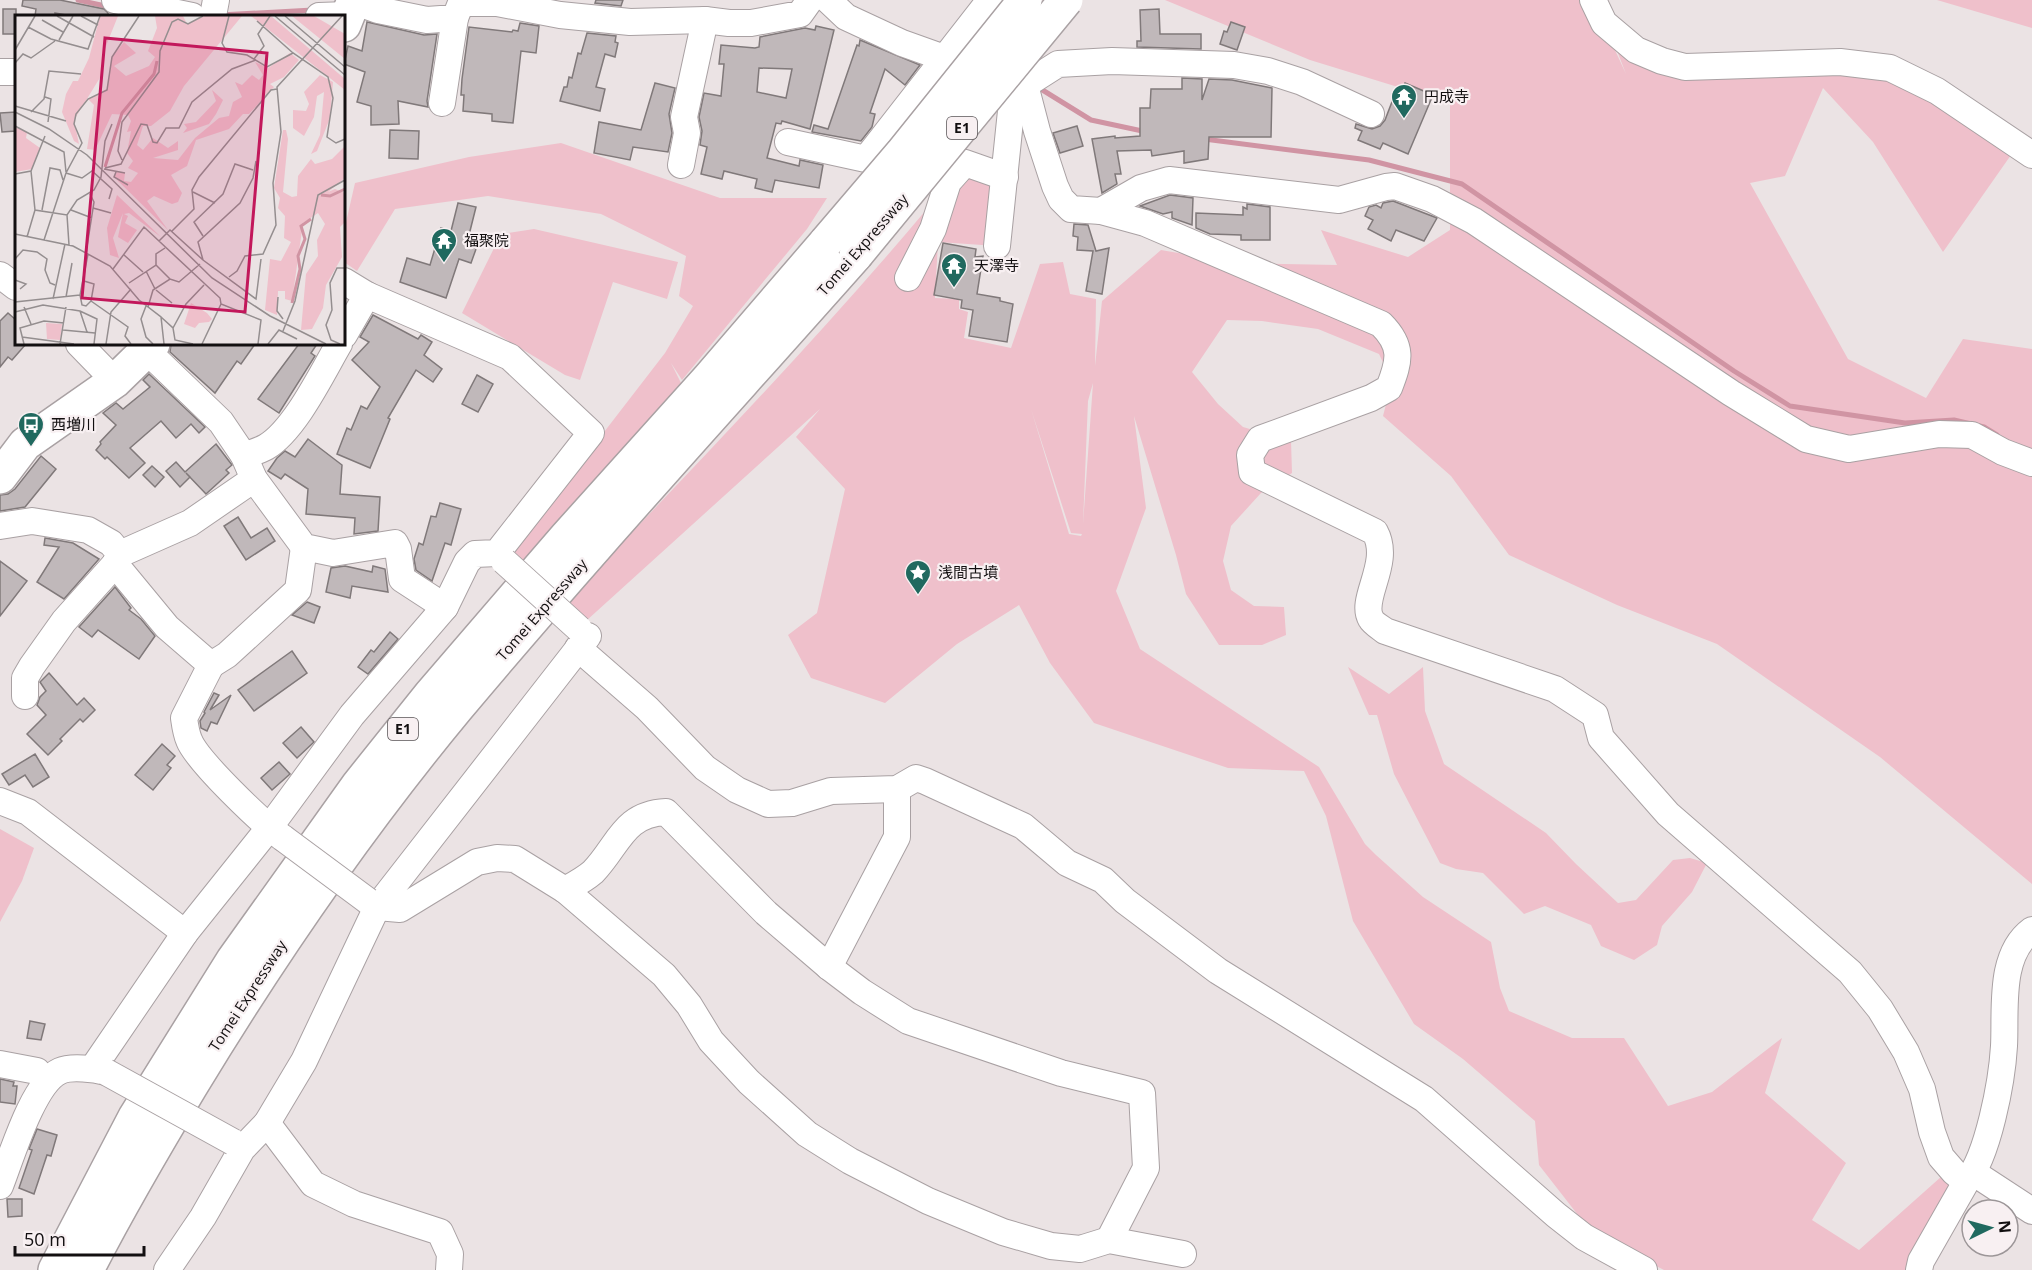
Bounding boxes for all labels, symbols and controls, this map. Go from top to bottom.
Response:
inset map [15,15,345,345]
temple icon: 円成寺 [1389,82,1419,120]
place label: 円成寺 [1424,86,1469,106]
road number: E1 [947,117,977,139]
street label: Tomei Expressway [812,189,912,300]
temple icon: 福聚院 [429,226,459,264]
place label: 福聚院 [464,230,509,250]
temple icon: 天澤寺 [939,251,969,289]
place label: 天澤寺 [974,255,1019,275]
bus stop icon: 西増川 [16,410,46,448]
place label: 西増川 [51,414,96,434]
street label: Tomei Expressway [491,554,591,665]
place icon: 浅間古墳 [903,558,933,596]
place label: 浅間古墳 [938,562,998,582]
road number: E1 [388,718,418,740]
street label: Tomei Expressway [204,936,291,1055]
north arrow [1960,1198,2020,1258]
scale bar [15,1219,144,1257]
text: N [1993,1219,2016,1234]
text: 50 m [24,1227,66,1251]

